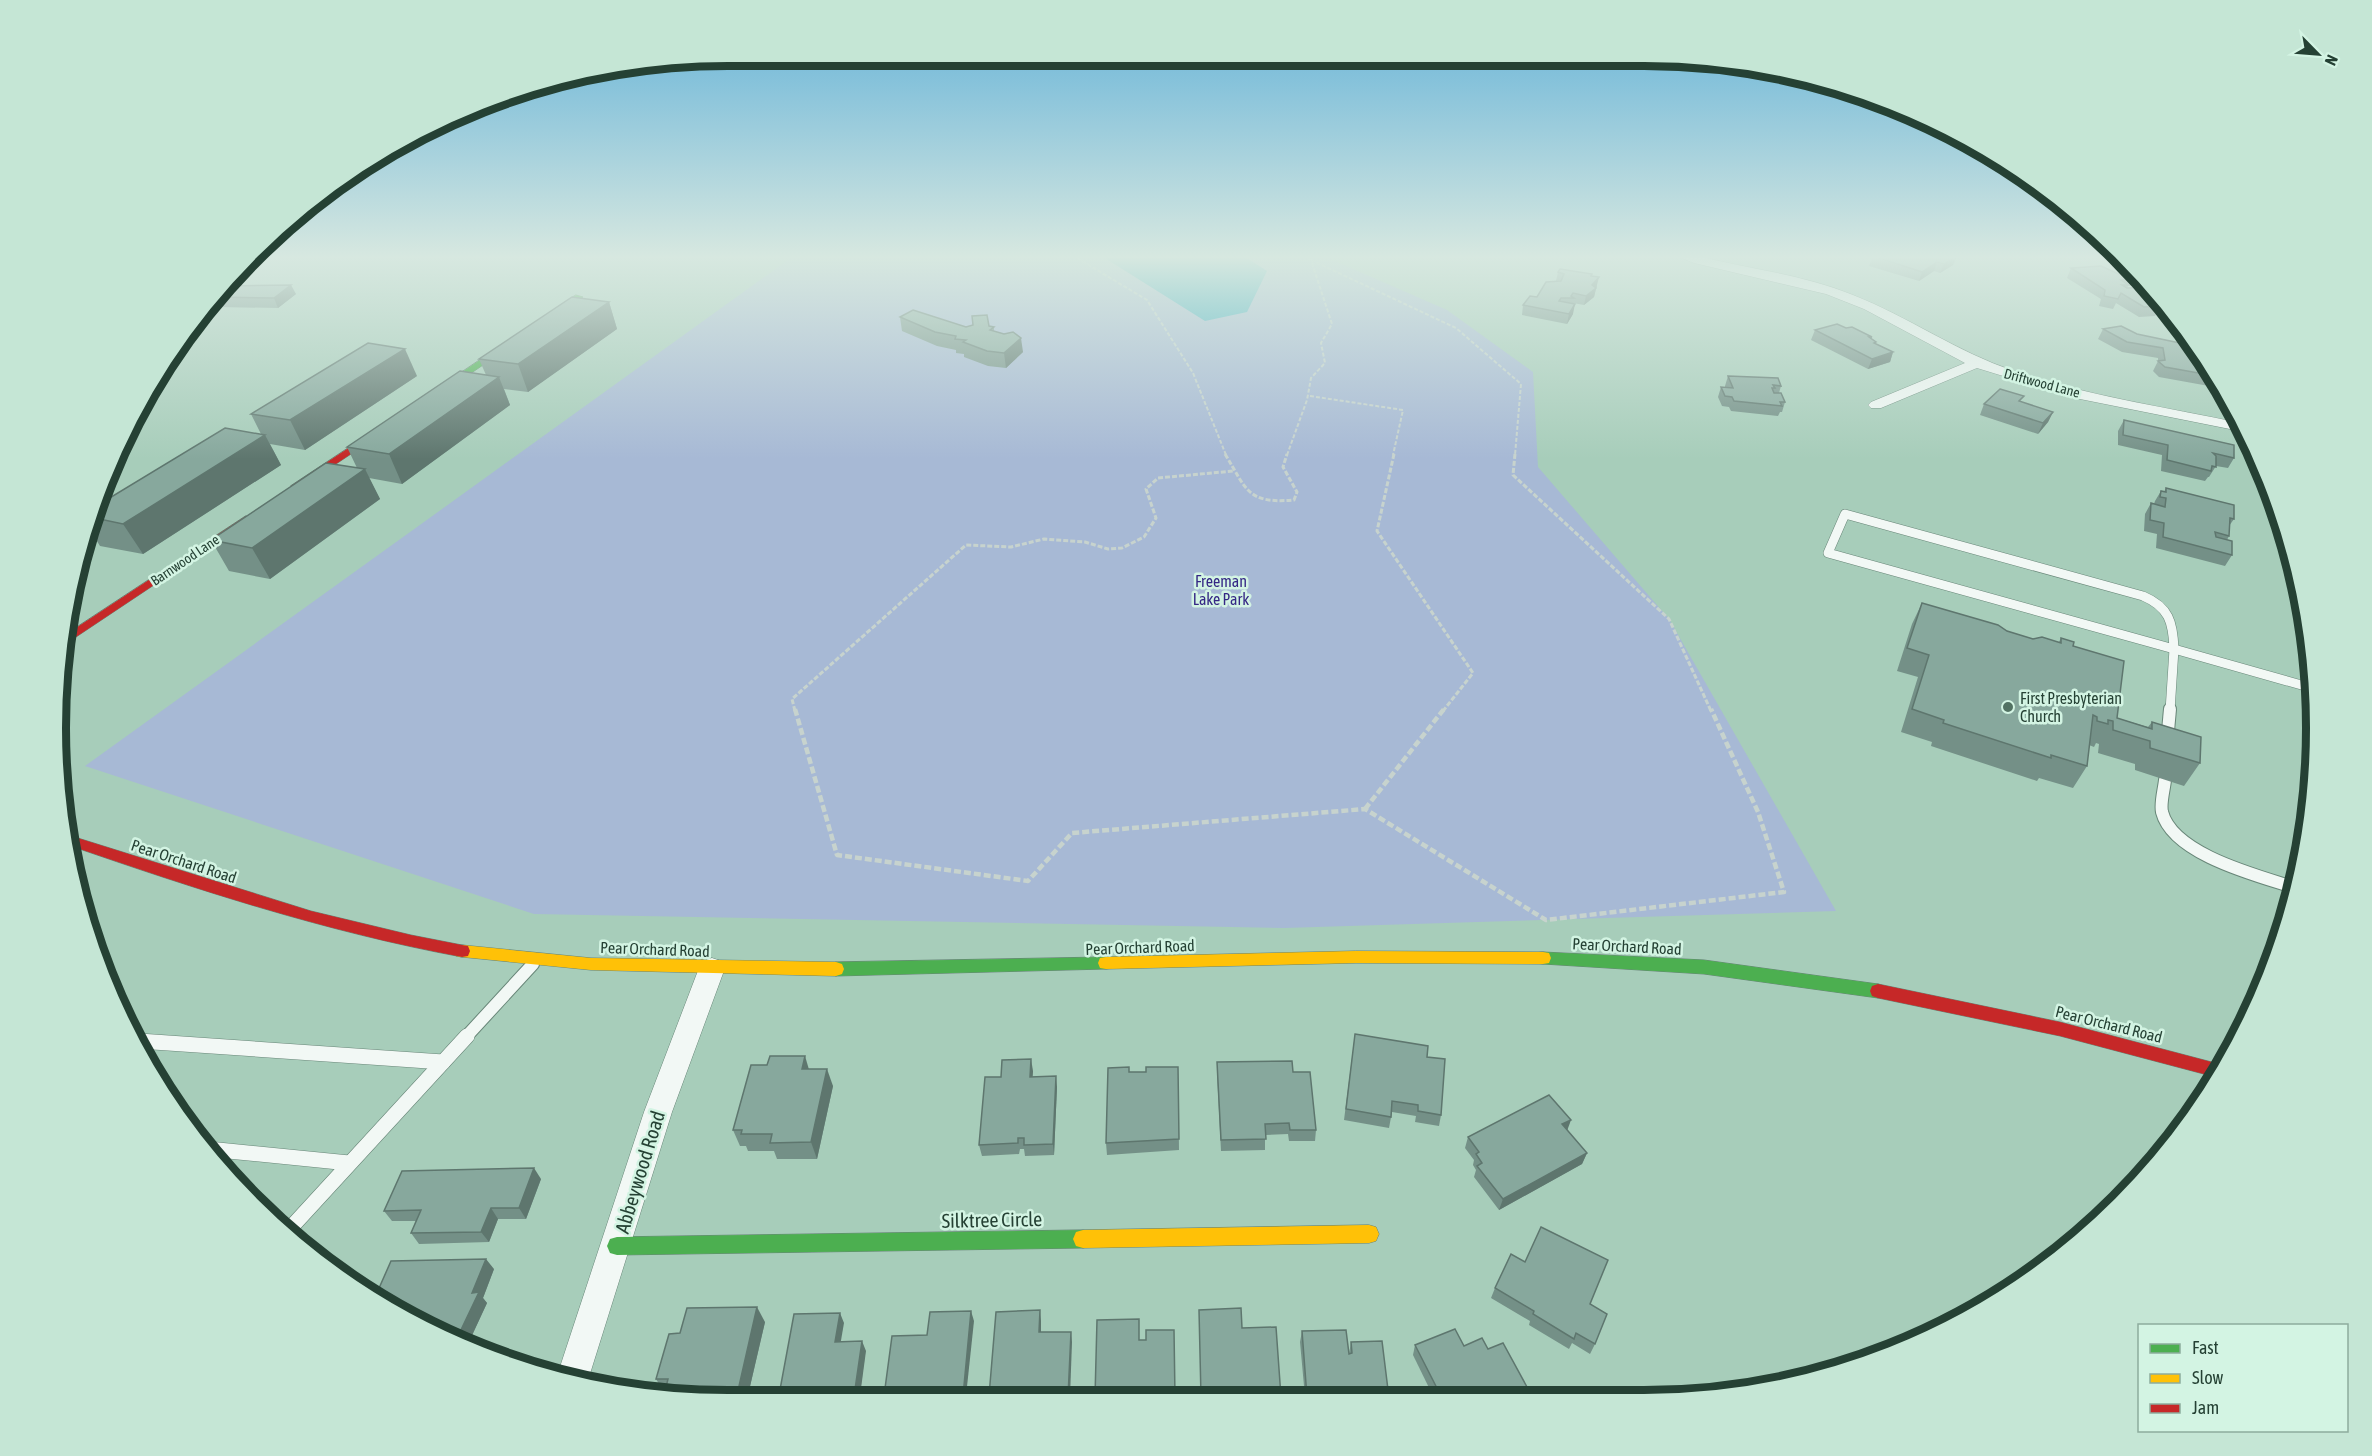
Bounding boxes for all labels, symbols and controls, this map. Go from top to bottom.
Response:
north arrow [2288,24,2348,84]
text: N [2321,52,2342,68]
street label: Driftwood Lane [2002,365,2082,401]
street label: Barnwood Lane [148,531,222,589]
park label: Freeman Lake Park [1193,572,1249,608]
place label: First Presbyterian Church [2020,689,2122,725]
marker: First Presbyterian Church [2001,700,2015,714]
street label: Pear Orchard Road [129,836,239,886]
street label: Pear Orchard Road [1572,934,1682,958]
street label: Pear Orchard Road [1085,936,1195,958]
street label: Pear Orchard Road [600,938,710,960]
street label: Pear Orchard Road [2054,1002,2164,1046]
street label: Abbeywood Road [610,1108,669,1236]
street label: Silktree Circle [941,1207,1043,1232]
legend [2138,1324,2348,1432]
text: Fast [2192,1337,2219,1358]
text: Slow [2192,1367,2223,1388]
text: Jam [2192,1397,2219,1418]

